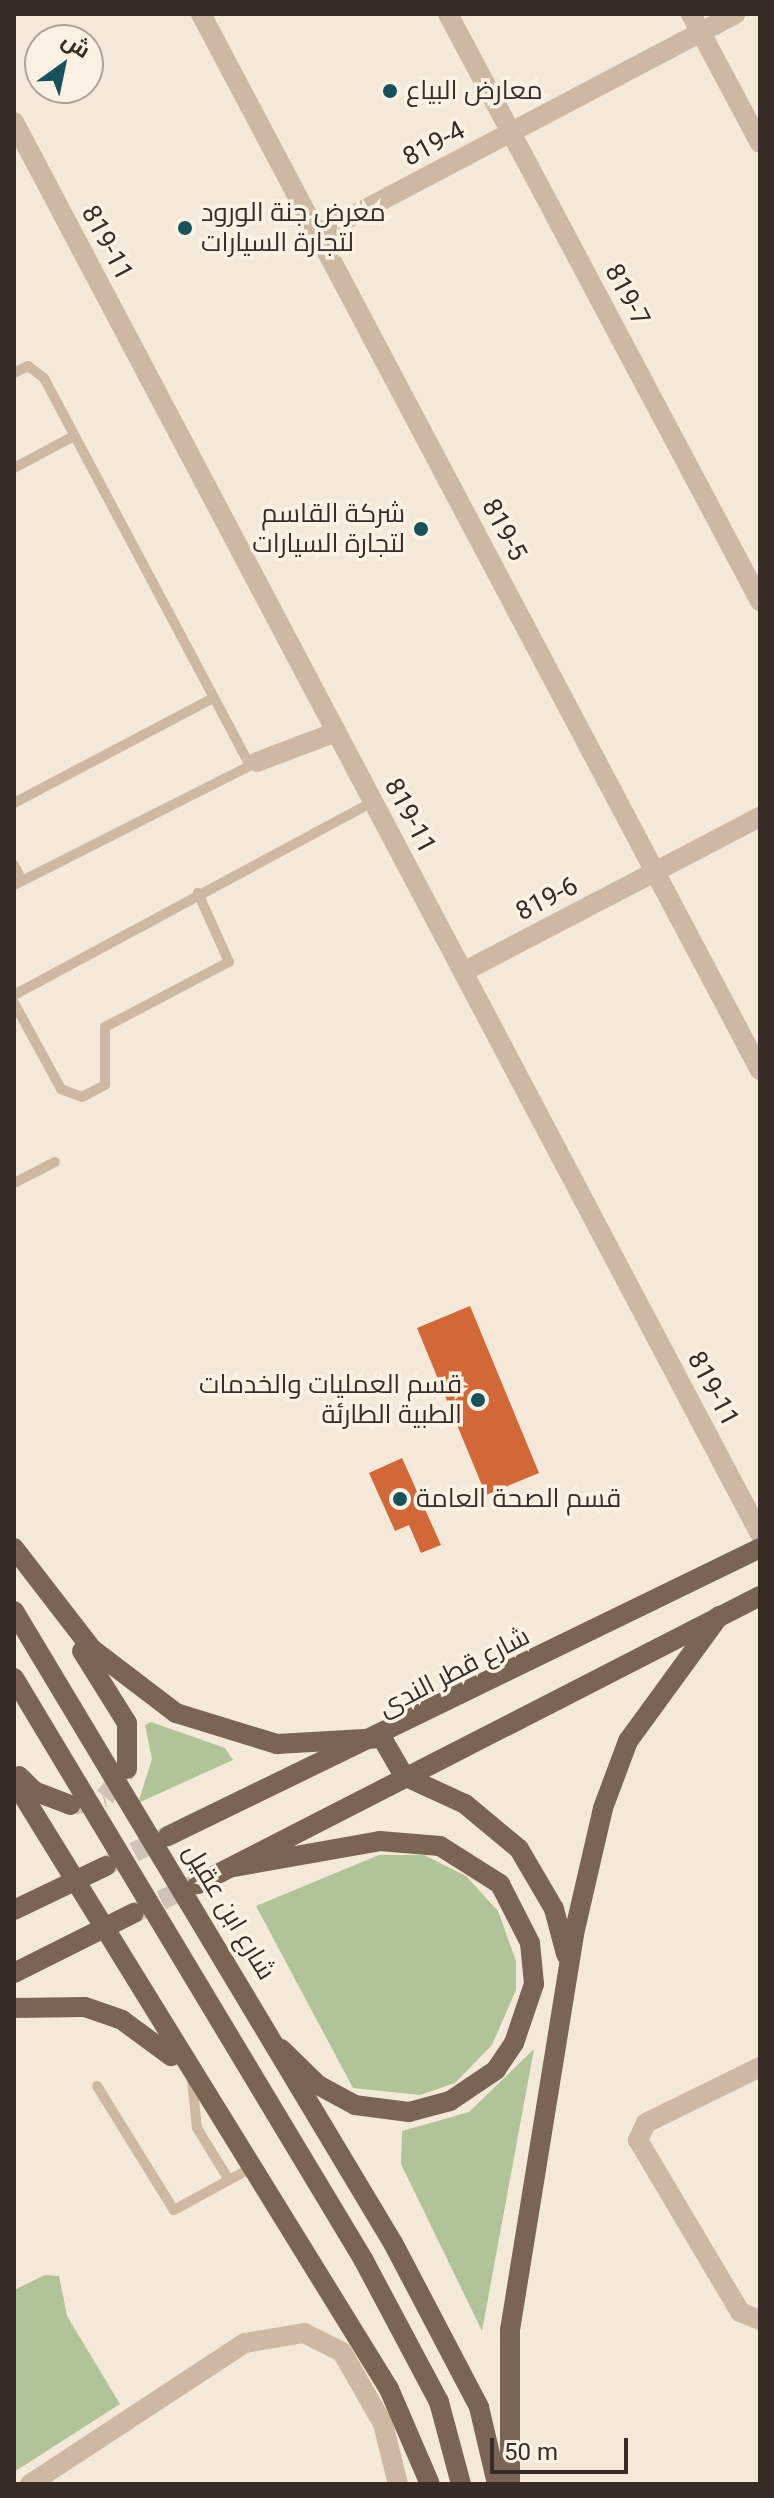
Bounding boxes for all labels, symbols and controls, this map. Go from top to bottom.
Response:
north arrow [24,24,104,104]
text: ش [58,27,95,63]
place label: معارض البياع [406,75,543,107]
marker: معارض البياع [381,82,399,100]
street label: 819-4 [398,115,470,173]
place label: معرض جنة الورود لتجارة السيارات [201,197,386,258]
street label: 819-11 [74,200,140,286]
marker: معرض جنة الورود لتجارة السيارات [176,219,194,237]
street label: 819-7 [598,259,656,331]
street label: 819-5 [475,494,533,566]
place label: شركة القاسم لتجارة السيارات [252,498,405,560]
marker: شركة القاسم لتجارة السيارات [412,520,430,538]
street label: 819-11 [377,773,443,859]
street label: 819-6 [511,870,583,928]
street label: 819-11 [680,1346,746,1432]
place label: قسم العمليات والخدمات الطبية الطارئة [199,1369,462,1430]
marker: قسم العمليات والخدمات الطبية الطارئة [469,1391,487,1409]
place label: قسم الصحة العامة [416,1483,621,1515]
marker: قسم الصحة العامة [391,1490,409,1508]
street label: شارع قطر الندى [373,1621,535,1723]
street label: شارع ابن عقيل [176,1838,282,1986]
scale bar [494,2422,632,2472]
text: 50 m [504,2438,558,2466]

